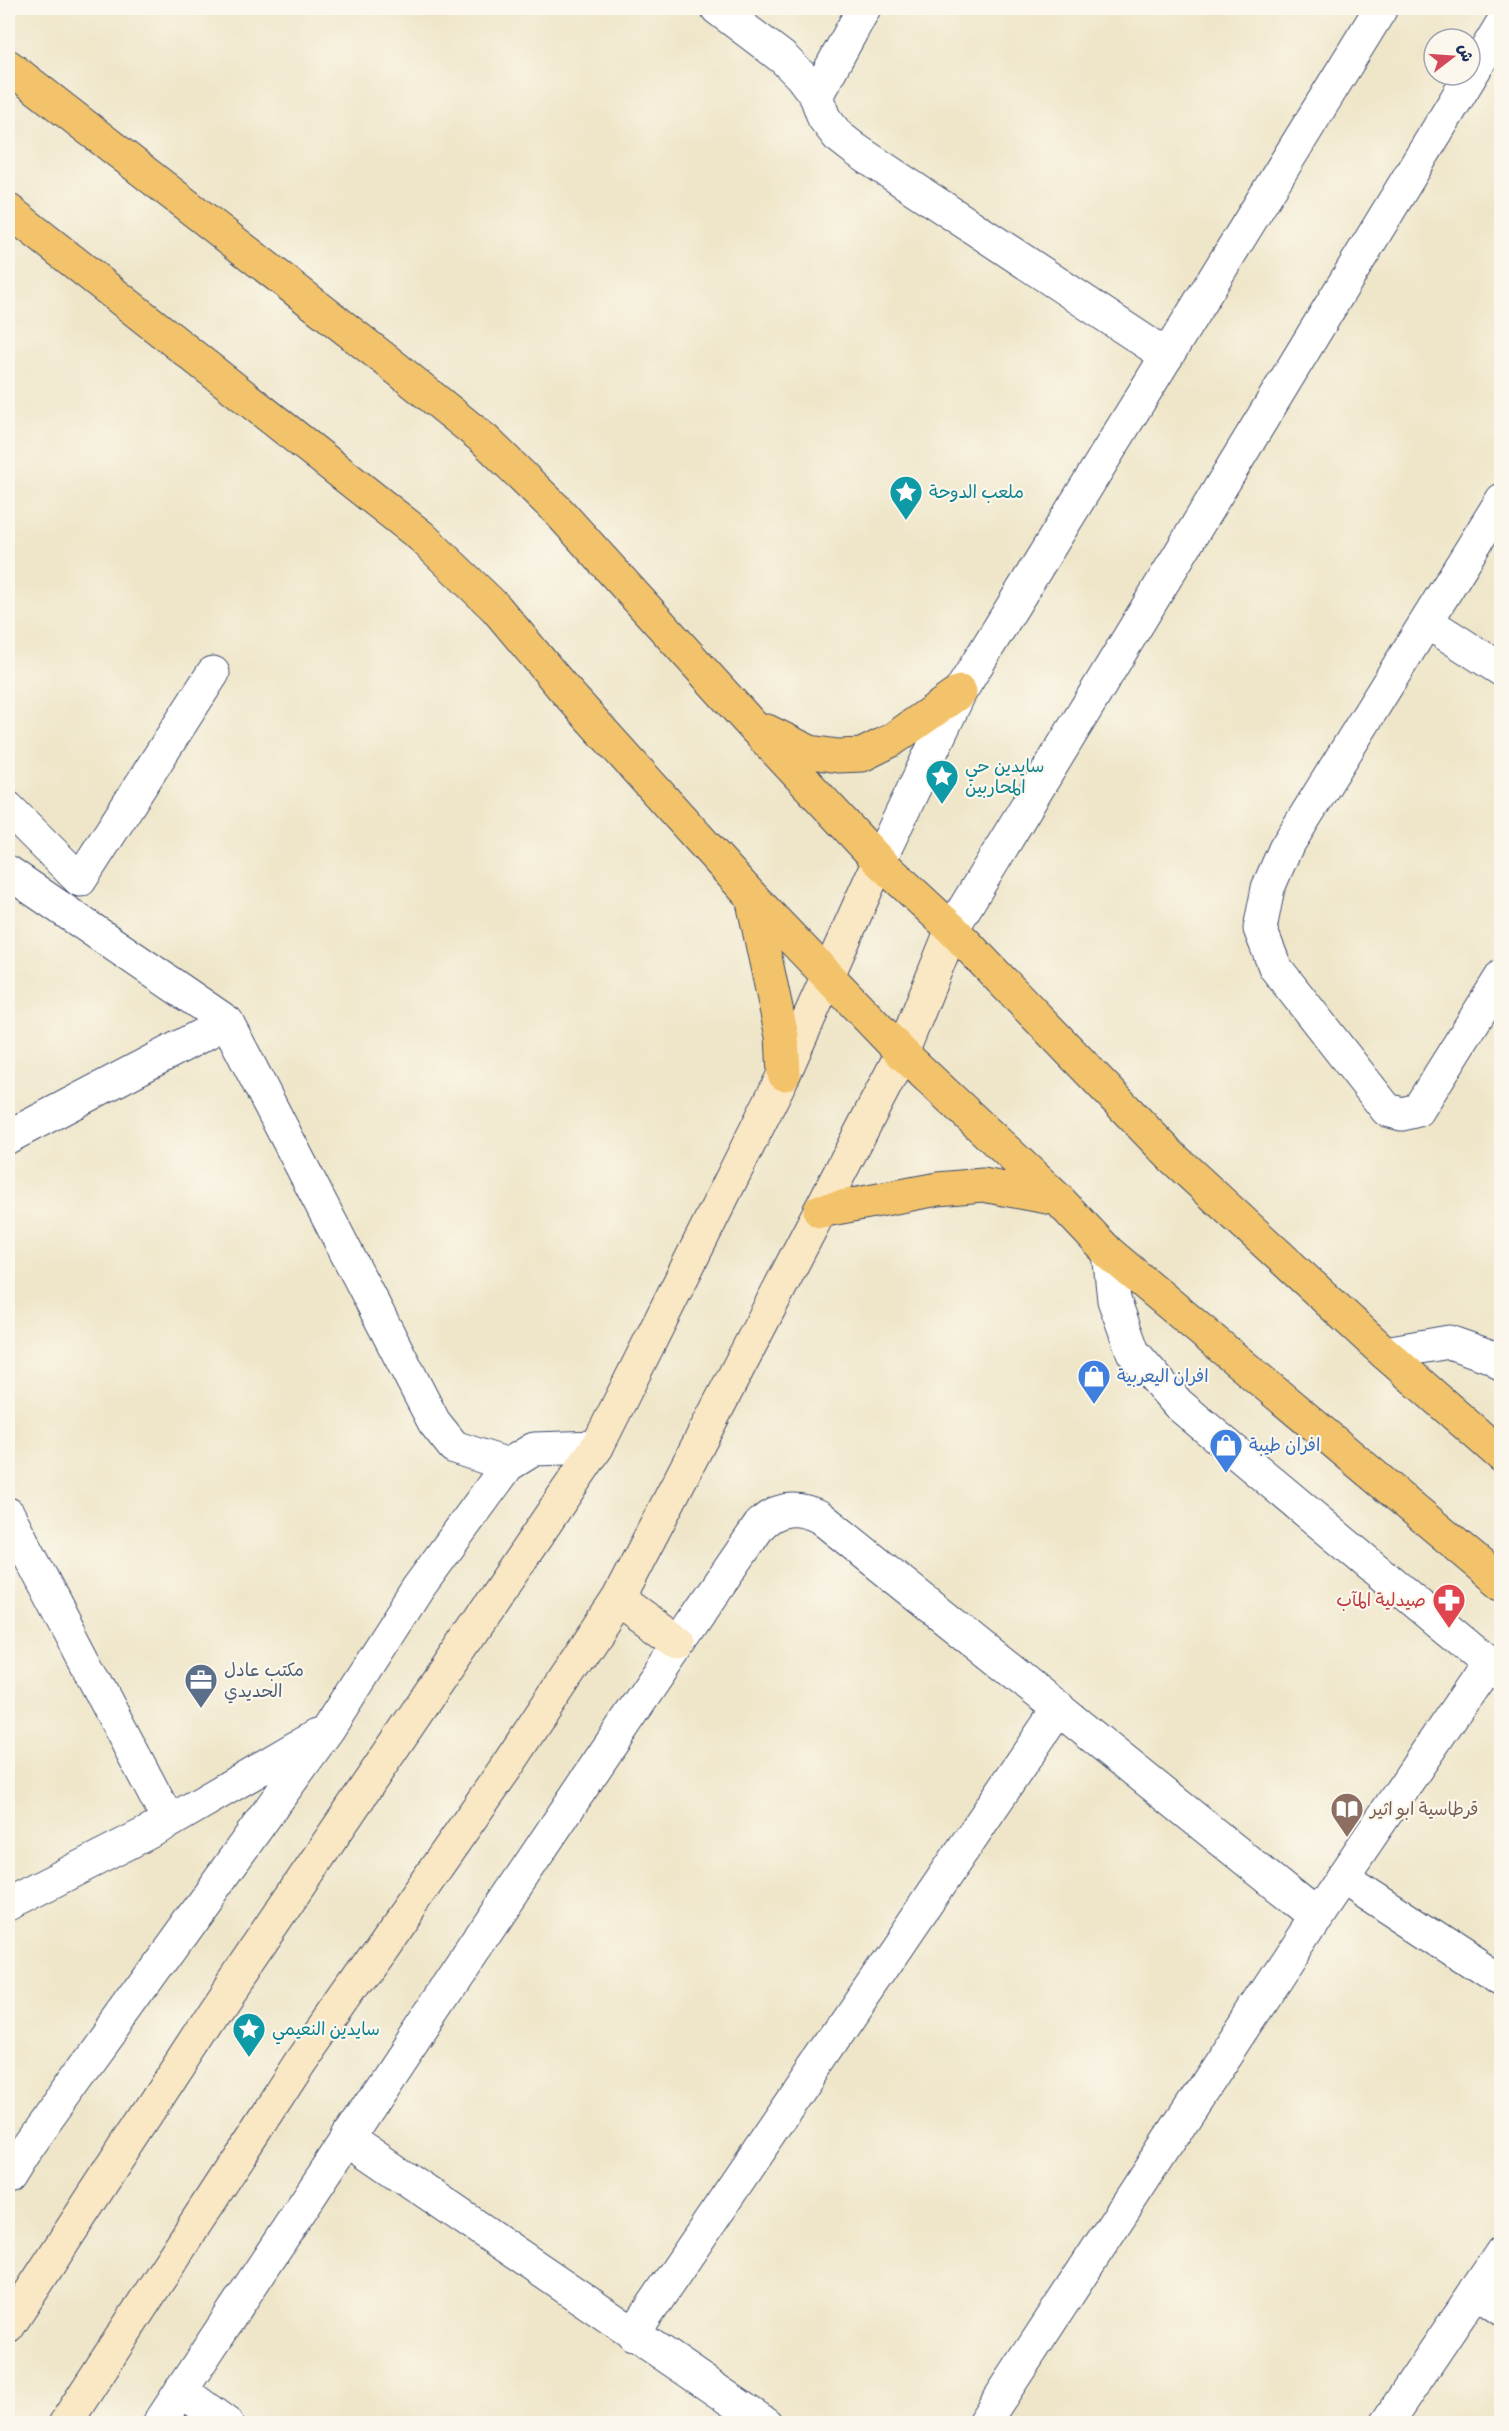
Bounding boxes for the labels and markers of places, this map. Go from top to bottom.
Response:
place icon: ملعب الدوحة [888,474,924,521]
place label: ملعب الدوحة [929,482,1024,507]
place label: سايدين حي المحاربين [965,756,1044,802]
place icon: سايدين حي المحاربين [924,758,960,805]
shop icon: افران اليعربية [1076,1358,1112,1405]
place label: افران اليعربية [1117,1366,1209,1391]
shop icon: افران طيبة [1208,1427,1244,1474]
place label: افران طيبة [1249,1435,1320,1460]
pharmacy icon: صيدلية المآب [1431,1582,1467,1629]
place label: صيدلية المآب [1336,1590,1426,1615]
place label: مكتب عادل الحديدي [224,1660,304,1706]
office icon: مكتب عادل الحديدي [183,1662,219,1709]
library icon: قرطاسية ابو اثير [1329,1791,1365,1838]
place label: قرطاسية ابو اثير [1368,1799,1479,1824]
place icon: سايدين النعيمي [231,2011,267,2058]
place label: سايدين النعيمي [272,2019,380,2045]

